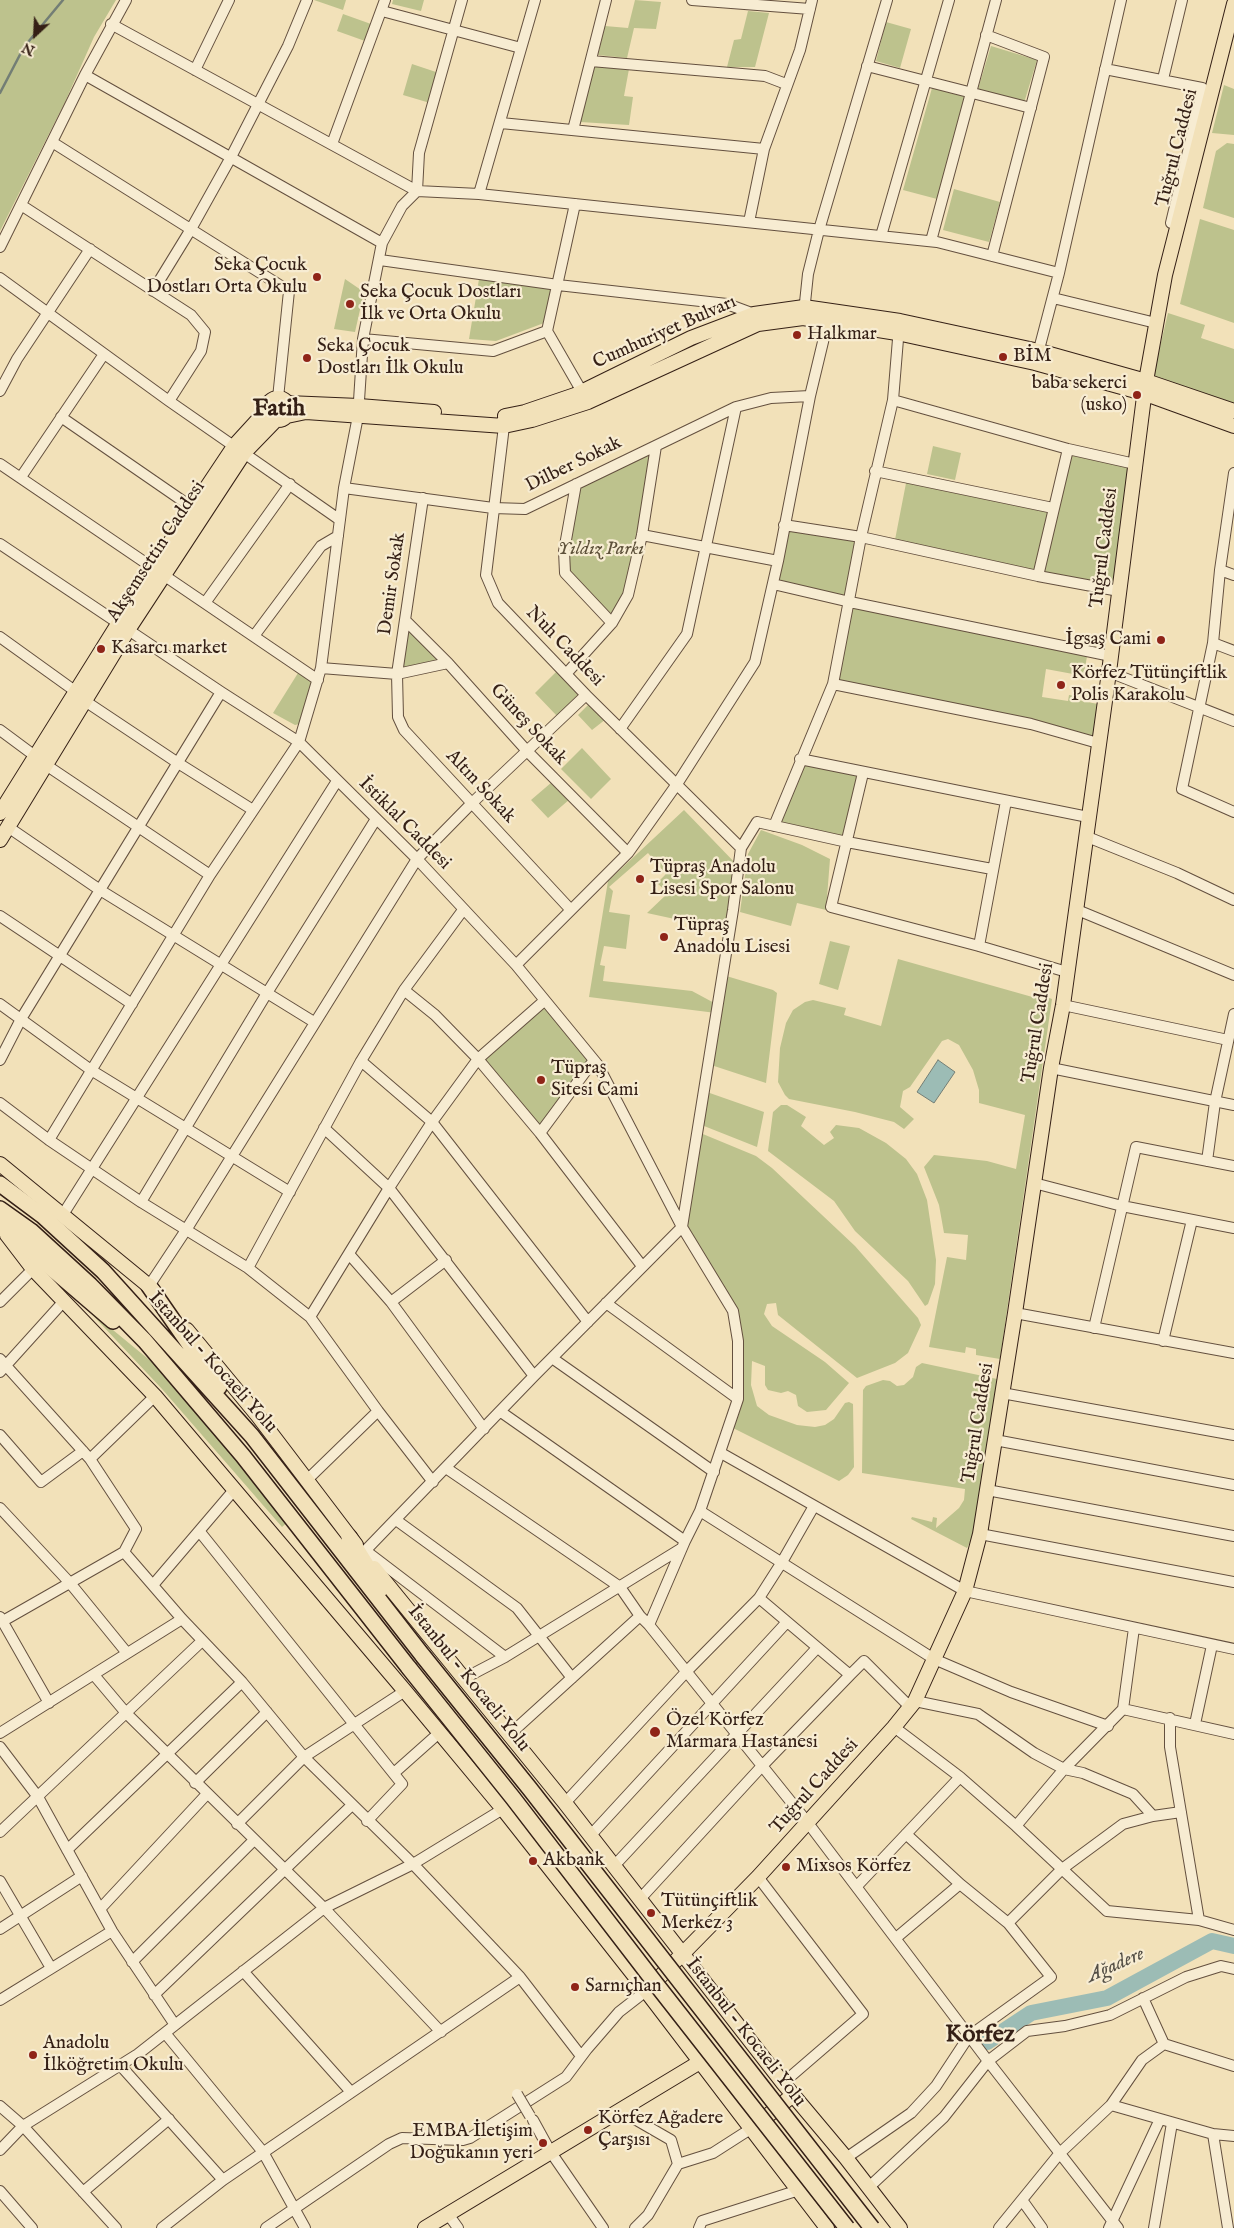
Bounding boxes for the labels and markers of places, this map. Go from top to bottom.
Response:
place label: Seka Çocuk Dostları Orta Okulu [146,255,307,299]
marker: Seka Çocuk Dostları Orta Okulu [311,271,323,283]
place label: Seka Çocuk Dostları İlk ve Orta Okulu [360,282,521,326]
marker: Seka Çocuk Dostları İlk ve Orta Okulu [344,298,356,310]
place label: Halkmar [807,324,877,346]
marker: Halkmar [791,329,803,341]
place label: Seka Çocuk Dostları İlk Okulu [317,336,464,380]
place label: BİM [1013,346,1052,368]
marker: BİM [997,351,1009,363]
marker: Seka Çocuk Dostları İlk Okulu [301,352,313,364]
place label: baba sekerci (usko) [1032,373,1127,417]
marker: baba sekerci (usko) [1131,389,1143,401]
place label: İgsaş Cami [1065,629,1151,651]
marker: İgsaş Cami [1155,634,1167,646]
place label: Kasarcı market [111,638,227,660]
marker: Kasarcı market [95,643,107,655]
place label: Körfez Tütünçiftlik Polis Karakolu [1071,663,1227,707]
marker: Körfez Tütünçiftlik Polis Karakolu [1055,679,1067,691]
place label: Tüpraş Anadolu Lisesi Spor Salonu [650,857,794,901]
marker: Tüpraş Anadolu Lisesi Spor Salonu [634,873,646,885]
place label: Tüpraş Anadolu Lisesi [674,915,790,959]
marker: Tüpraş Anadolu Lisesi [658,931,670,943]
place label: Tüpraş Sitesi Cami [551,1058,638,1102]
marker: Tüpraş Sitesi Cami [535,1074,547,1086]
place label: Özel Körfez Marmara Hastanesi [666,1710,818,1754]
marker: Özel Körfez Marmara Hastanesi [648,1725,662,1739]
place label: Akbank [543,1850,605,1872]
marker: Akbank [527,1855,539,1867]
place label: Mixsos Körfez [796,1856,911,1878]
marker: Mixsos Körfez [780,1861,792,1873]
place label: Tütünçiftlik Merkez 3 [661,1891,758,1935]
marker: Tütünçiftlik Merkez 3 [645,1907,657,1919]
place label: Sarnıçhan [585,1976,662,1998]
marker: Sarnıçhan [569,1981,581,1993]
place label: Anadolu İlköğretim Okulu [43,2033,184,2077]
marker: Anadolu İlköğretim Okulu [27,2049,39,2061]
place label: Körfez Ağadere Çarşısı [598,2108,723,2152]
place label: EMBA İletişim Doğukanın yeri [410,2121,533,2165]
marker: Körfez Ağadere Çarşısı [582,2124,594,2136]
marker: EMBA İletişim Doğukanın yeri [537,2137,549,2149]

